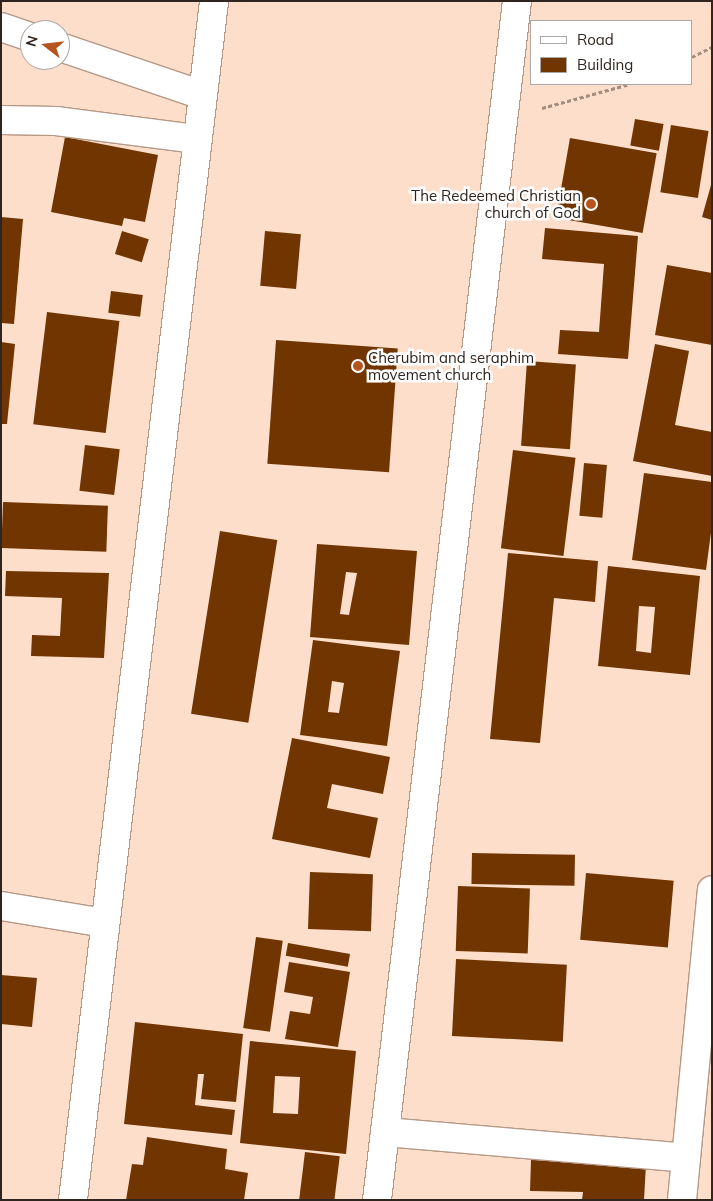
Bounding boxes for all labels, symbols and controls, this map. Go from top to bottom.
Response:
north arrow [20,20,70,70]
legend [530,20,693,85]
text: Road [577,30,614,49]
text: N [21,34,42,49]
text: Building [577,55,633,74]
place label: The Redeemed Christian church of God [411,186,581,221]
marker: The Redeemed Christian church of God [585,198,597,210]
place label: Cherubim and seraphim movement church [368,348,534,383]
marker: Cherubim and seraphim movement church [352,360,364,372]

